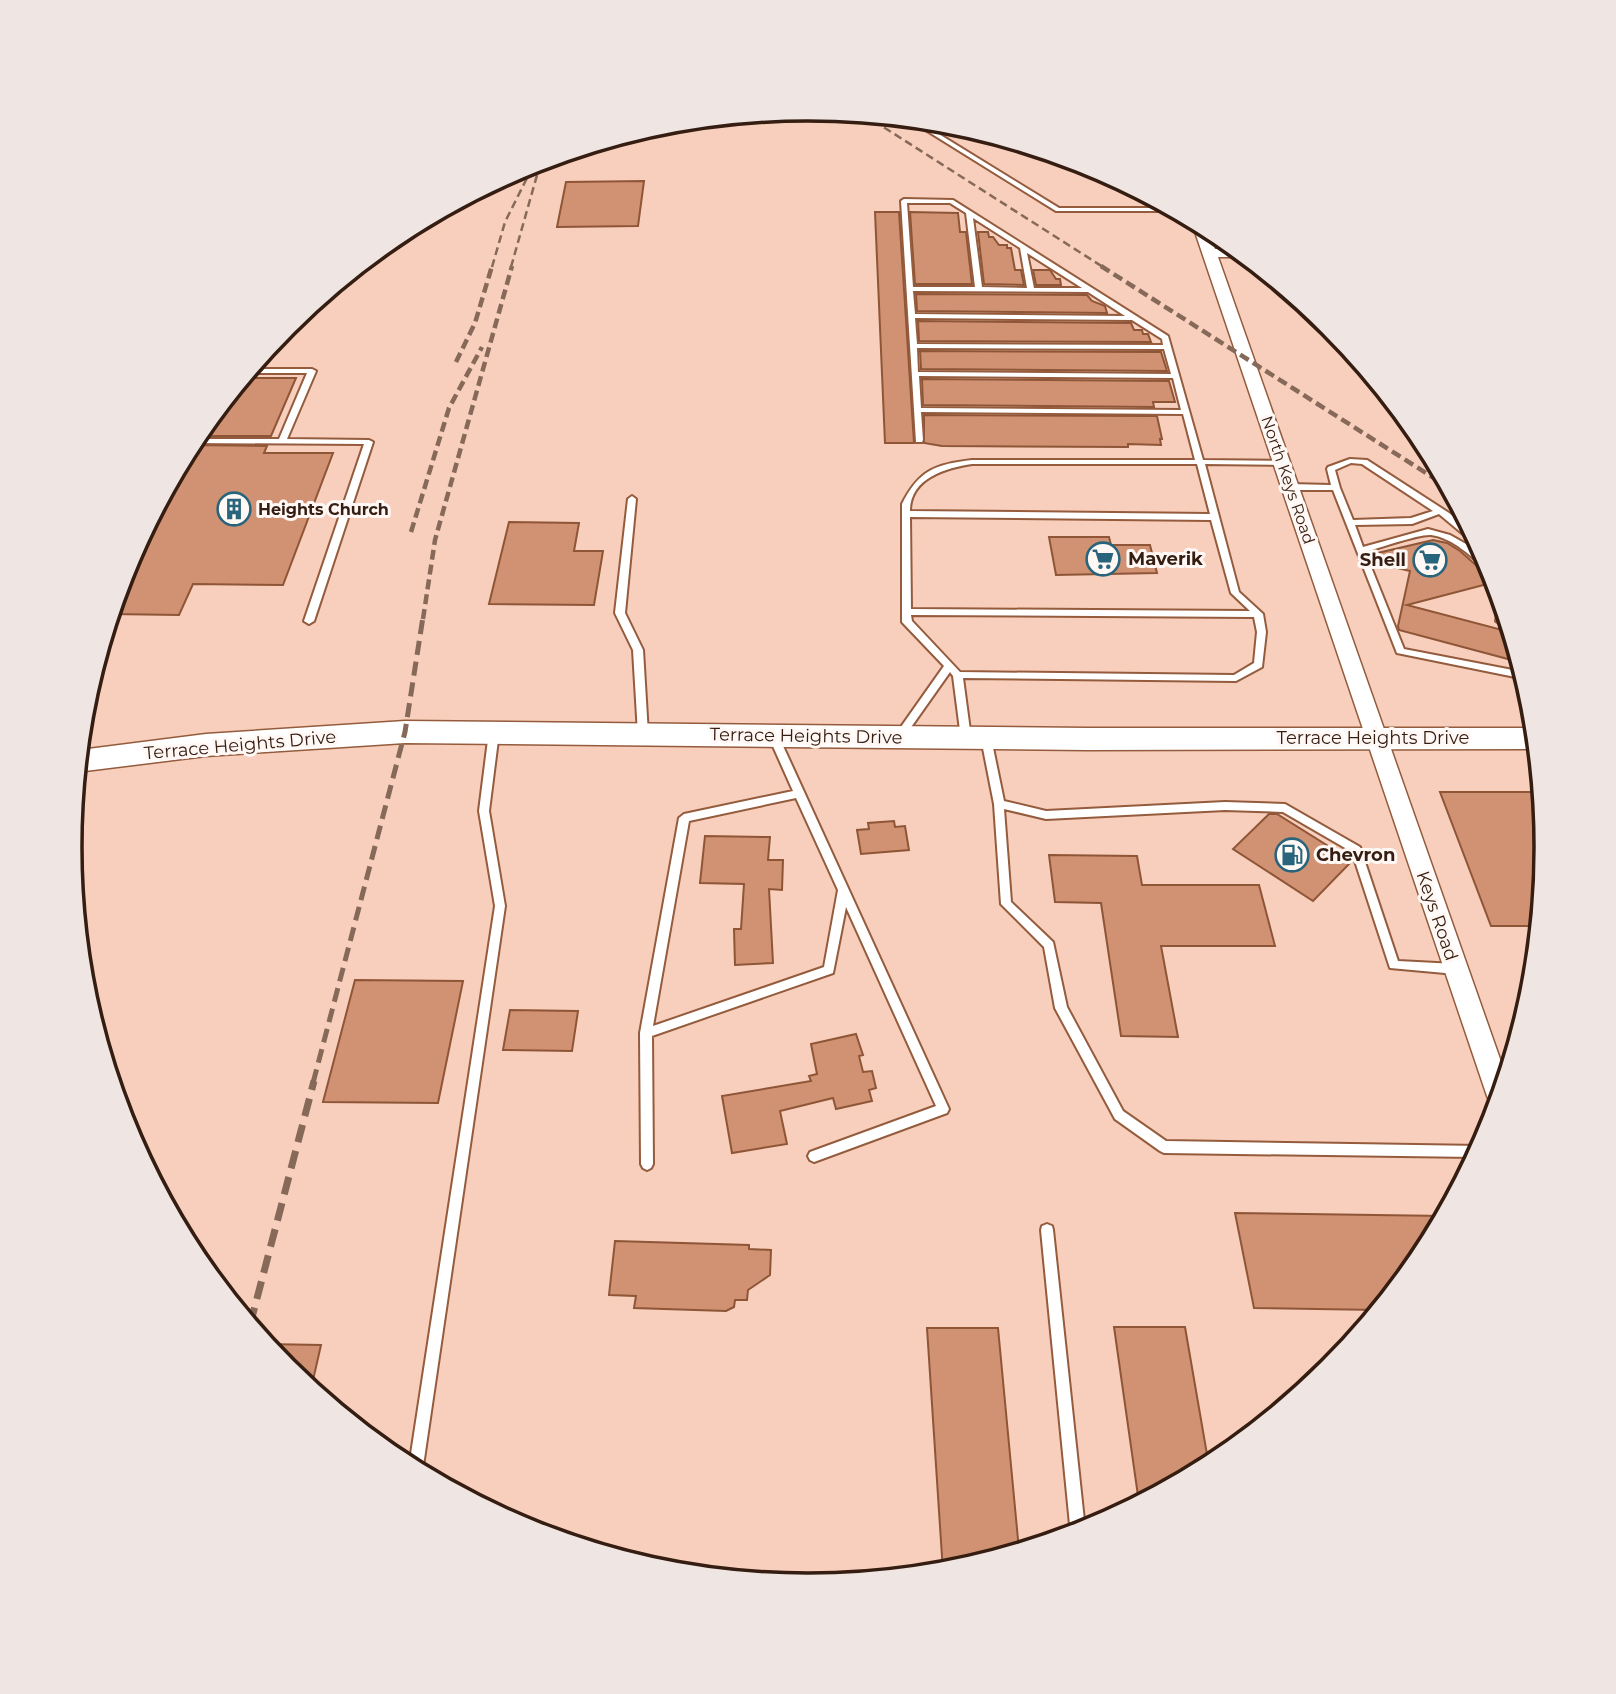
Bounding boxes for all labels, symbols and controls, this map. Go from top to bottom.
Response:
street label: North Keys Road [1257,413,1319,547]
building icon: Heights Church [215,490,253,528]
place label: Heights Church [258,500,389,519]
supermarket icon: Maverik [1084,540,1122,578]
supermarket icon: Shell [1411,541,1449,579]
place label: Maverik [1128,548,1203,570]
place label: Shell [1360,549,1406,571]
street label: Terrace Heights Drive [709,723,903,749]
street label: Terrace Heights Drive [143,726,337,764]
street label: Terrace Heights Drive [1277,727,1470,749]
fuel station icon: Chevron [1273,836,1311,874]
place label: Chevron [1316,844,1395,866]
street label: Keys Road [1411,868,1463,964]

